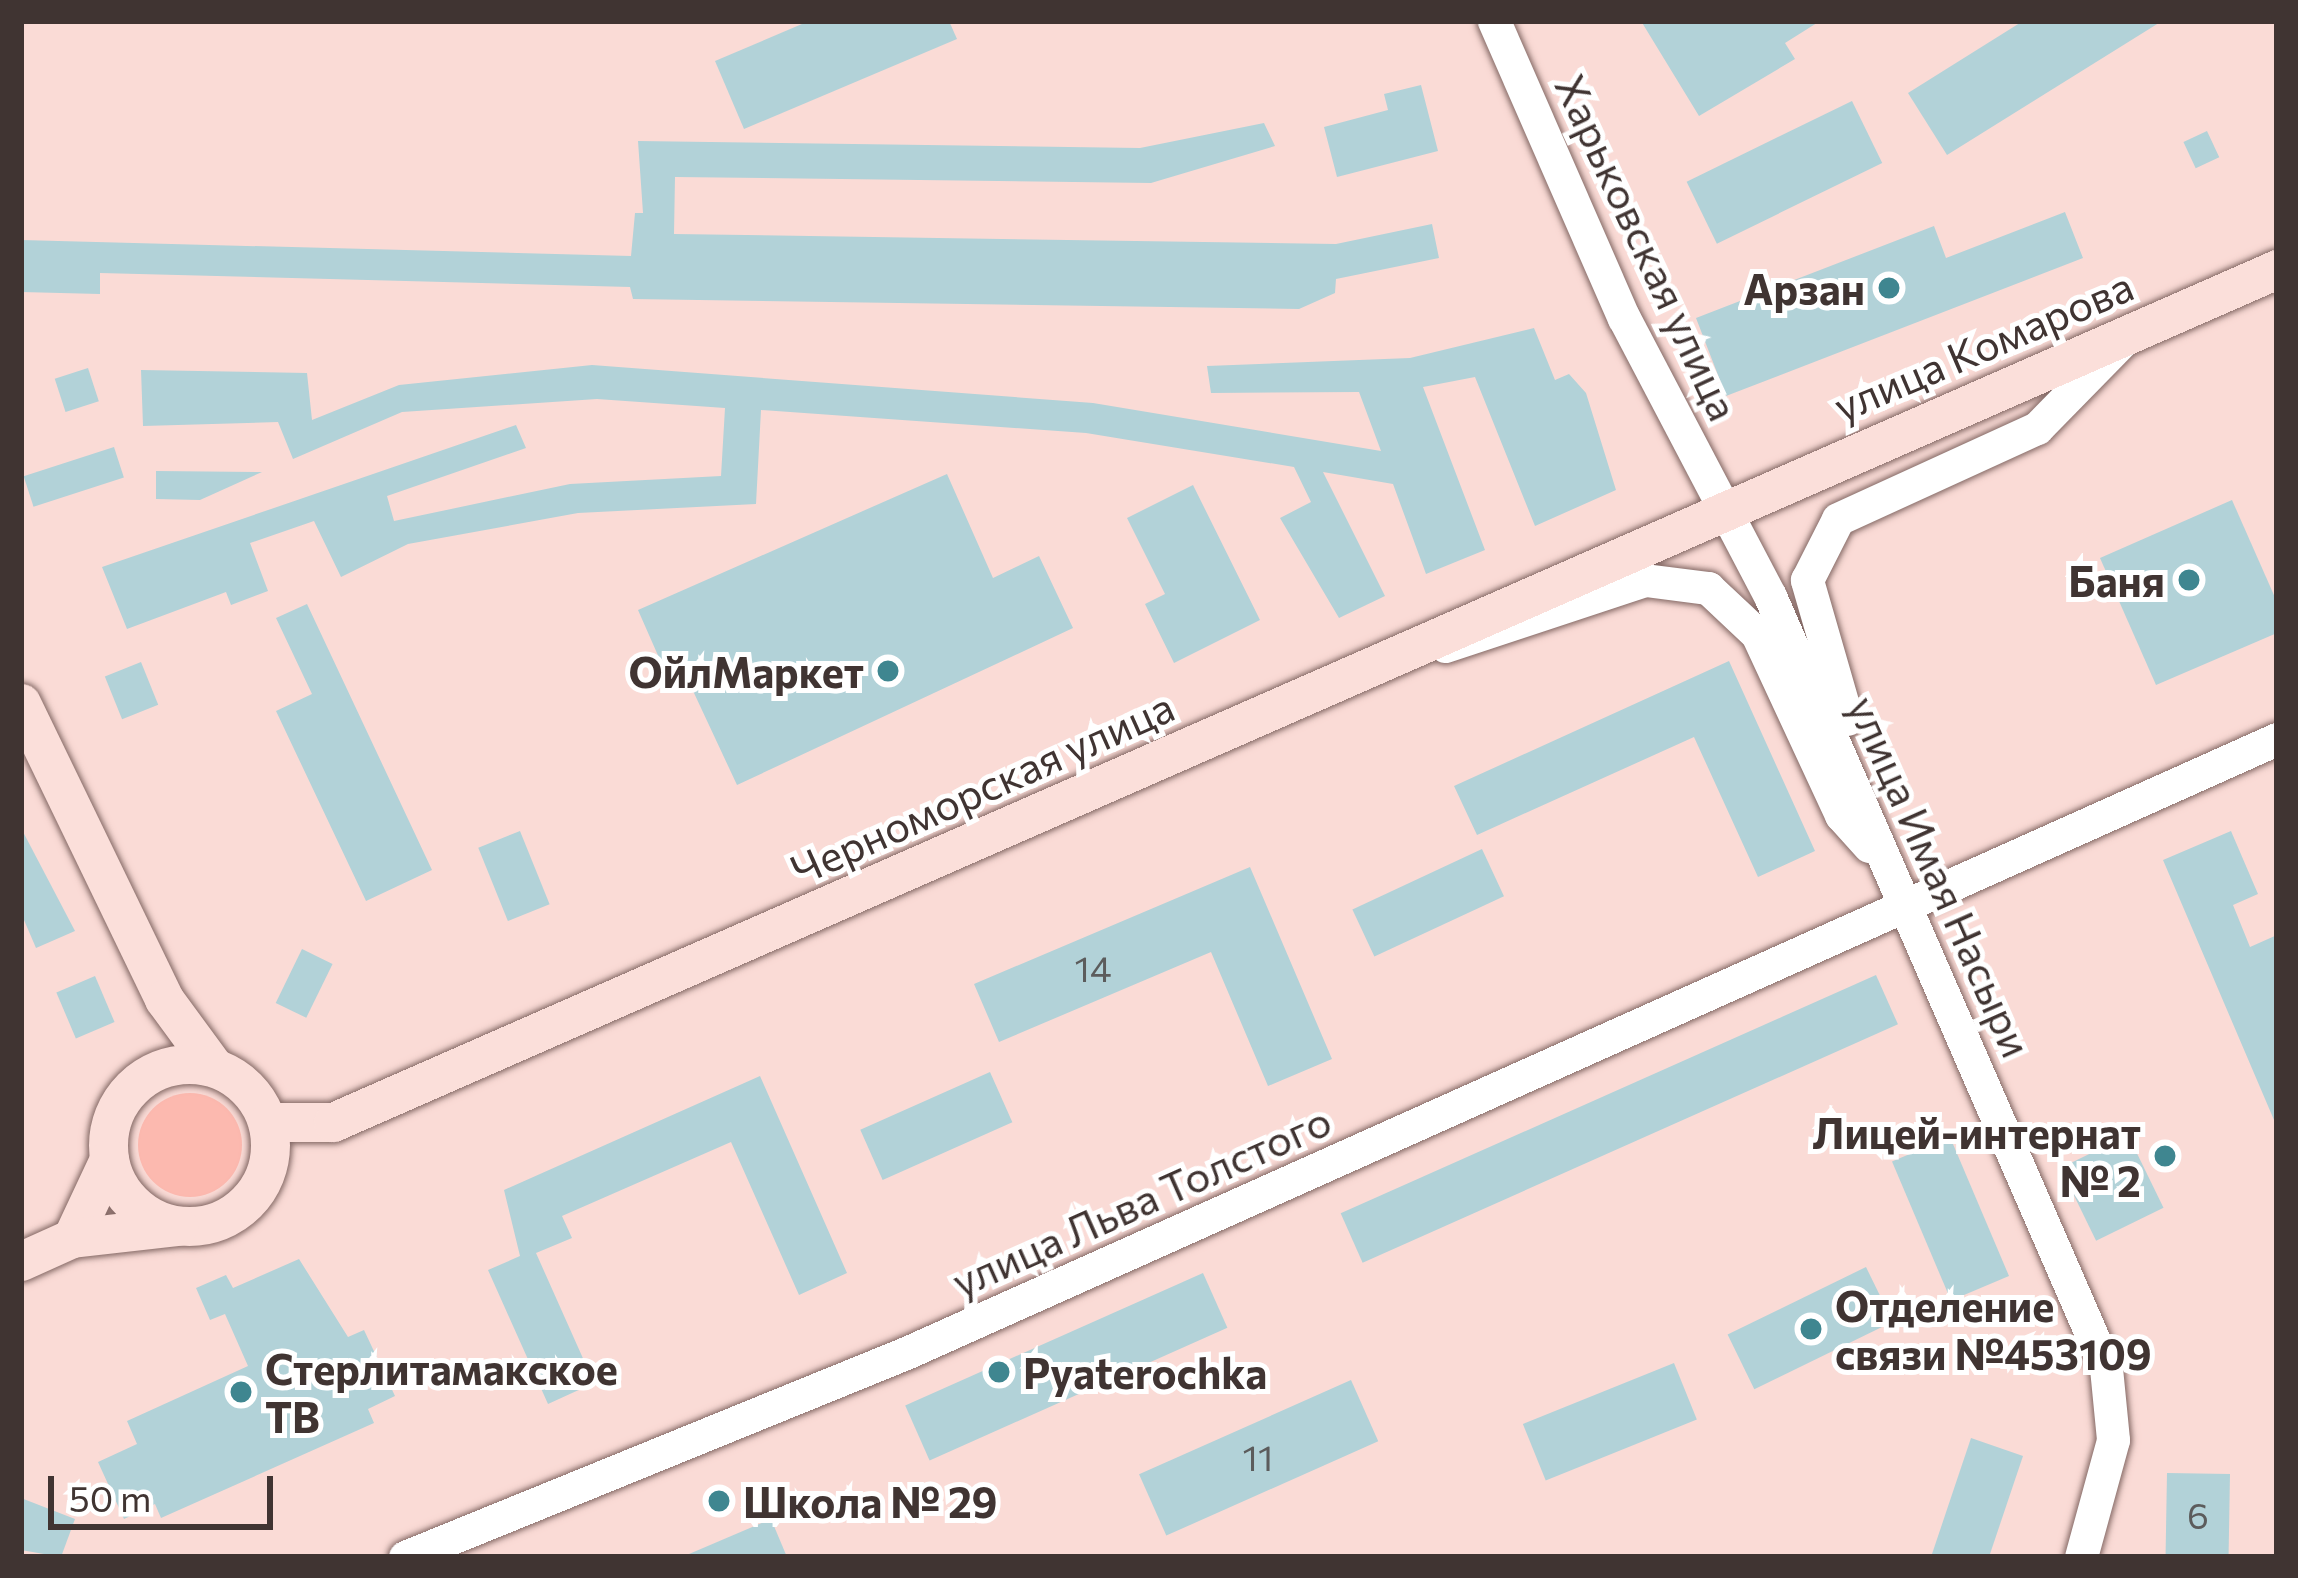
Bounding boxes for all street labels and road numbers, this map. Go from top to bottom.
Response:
street label: Харьковская улица [1546,66,1750,428]
street label: улица Комарова [1826,259,2140,431]
street label: Черноморская улица [783,680,1181,894]
street label: улица Имая Насыри [1839,688,2043,1064]
street label: улица Льва Толстого [944,1094,1338,1306]

